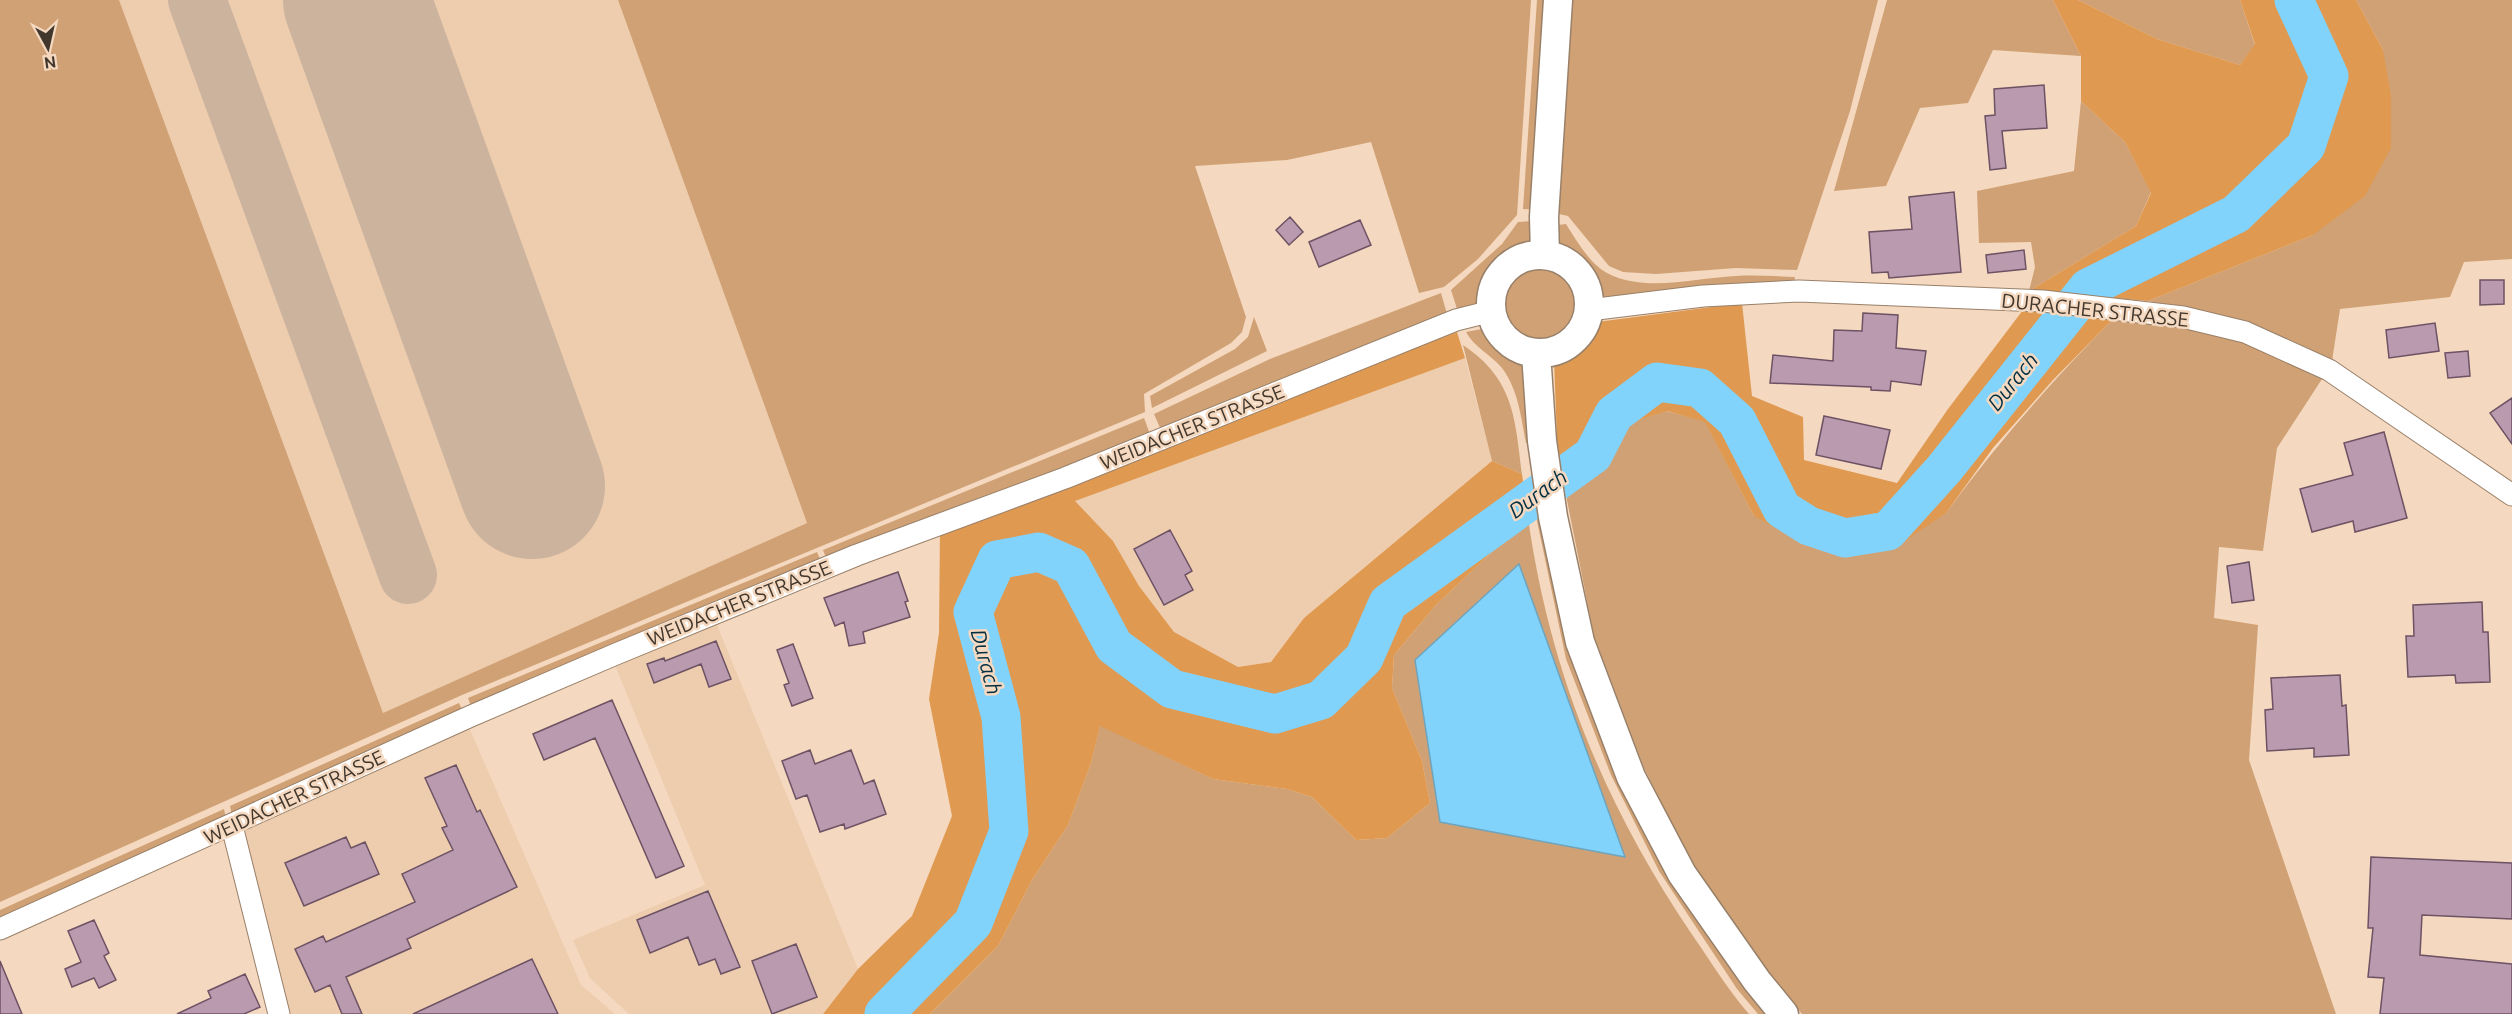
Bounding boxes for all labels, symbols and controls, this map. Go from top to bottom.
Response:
north arrow [18,18,78,78]
text: N [43,53,57,73]
street label: DURACHER STRASSE [2000,288,2190,331]
water label: Durach [1982,348,2043,415]
street label: WEIDACHER STRASSE [1097,379,1287,474]
water label: Durach [1503,464,1571,522]
street label: WEIDACHER STRASSE [644,555,834,650]
water label: Durach [967,626,1007,697]
street label: WEIDACHER STRASSE [200,745,388,848]

